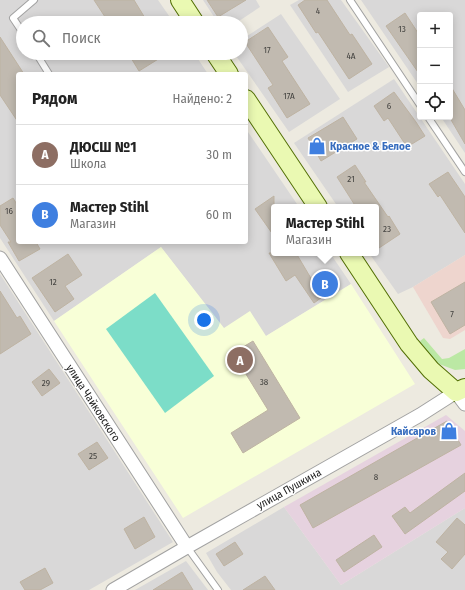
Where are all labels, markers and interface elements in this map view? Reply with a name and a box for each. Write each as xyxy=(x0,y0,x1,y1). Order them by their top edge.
house number: 4 xyxy=(316,6,321,16)
map controls xyxy=(417,12,453,120)
button: + xyxy=(417,12,453,48)
search box xyxy=(16,16,248,60)
house number: 13 xyxy=(398,24,406,34)
icon: search xyxy=(30,27,52,49)
text: Поиск xyxy=(62,29,100,47)
house number: 17 xyxy=(263,45,271,55)
button: − xyxy=(417,48,453,84)
house number: 4А xyxy=(346,51,356,61)
button: locate xyxy=(417,84,453,120)
text: Рядом xyxy=(32,88,77,109)
text: Найдено: 2 xyxy=(173,91,232,106)
house number: 17А xyxy=(283,91,295,101)
house number: 6 xyxy=(387,101,392,111)
shop icon: Красное & Белое xyxy=(307,136,327,156)
text: ДЮСШ №1 xyxy=(70,138,137,156)
place label: Красное & Белое xyxy=(330,140,411,153)
text: A xyxy=(41,147,49,162)
text: 30 m xyxy=(206,147,232,162)
text: Школа xyxy=(70,156,106,171)
house number: 21 xyxy=(347,174,355,184)
text: Мастер Stihl xyxy=(70,198,149,216)
popup xyxy=(271,204,379,256)
house number: 16 xyxy=(5,206,14,216)
text: B xyxy=(41,207,49,222)
text: 60 m xyxy=(206,207,232,222)
text: Мастер Stihl xyxy=(286,214,364,232)
text: Магазин xyxy=(70,216,116,231)
house number: 23 xyxy=(383,224,391,234)
text: Магазин xyxy=(286,232,332,247)
pin: B xyxy=(312,269,338,299)
house number: 12 xyxy=(49,277,57,287)
house number: 7 xyxy=(450,309,454,319)
your location xyxy=(194,310,214,330)
pin: A xyxy=(227,345,253,375)
street label: улица Чайковского xyxy=(63,362,123,444)
house number: 38 xyxy=(260,377,269,387)
house number: 29 xyxy=(42,378,50,388)
shop icon: Кайсаров xyxy=(439,421,459,441)
place label: Кайсаров xyxy=(391,425,436,438)
house number: 25 xyxy=(89,451,97,461)
street label: улица Пушкина xyxy=(254,466,324,512)
house number: 8 xyxy=(374,472,379,482)

